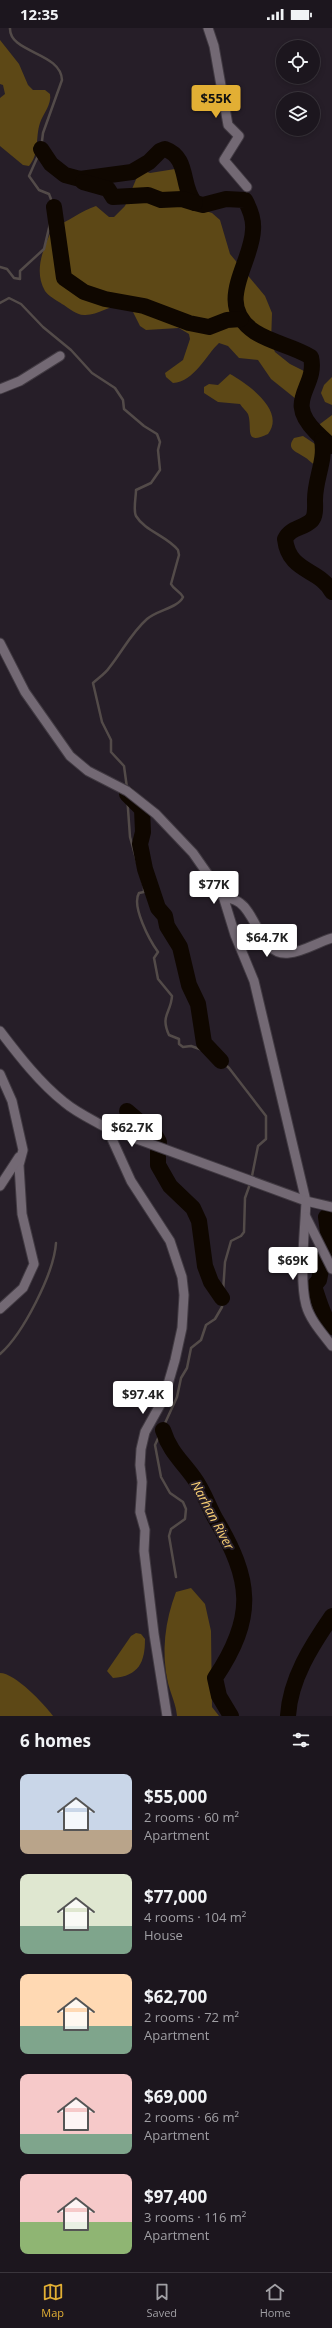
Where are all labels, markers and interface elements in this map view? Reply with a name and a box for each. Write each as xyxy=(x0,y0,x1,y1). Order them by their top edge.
text: 12:35 xyxy=(20,4,59,24)
map controls xyxy=(276,40,320,136)
button: locate xyxy=(276,40,320,84)
pin: $55K xyxy=(192,85,240,119)
text: $55K xyxy=(201,89,231,107)
button: layers xyxy=(276,92,320,136)
pin: $77K xyxy=(190,871,238,905)
text: $77K xyxy=(199,875,229,893)
pin: $64.7K xyxy=(234,924,300,958)
text: $64.7K xyxy=(246,928,288,946)
pin: $62.7K xyxy=(99,1114,165,1148)
text: $62.7K xyxy=(111,1118,153,1136)
pin: $69K xyxy=(269,1247,317,1281)
text: $69K xyxy=(278,1251,308,1269)
pin: $97.4K xyxy=(110,1381,176,1415)
text: $97.4K xyxy=(122,1385,164,1403)
water label: Narhan River xyxy=(187,1477,239,1553)
text: 6 homes xyxy=(20,1729,91,1752)
icon: filters xyxy=(290,1729,312,1751)
text: $55,000 xyxy=(144,1785,207,1808)
icon: home xyxy=(52,1790,100,1838)
text: 2 rooms · 60 m² xyxy=(144,1808,239,1826)
text: Apartment xyxy=(144,1826,209,1844)
text: $77,000 xyxy=(144,1885,207,1908)
icon: home xyxy=(52,1890,100,1938)
text: 4 rooms · 104 m² xyxy=(144,1908,246,1926)
text: House xyxy=(144,1926,183,1944)
text: $62,700 xyxy=(144,1985,207,2008)
icon: home xyxy=(52,1990,100,2038)
text: 2 rooms · 72 m² xyxy=(144,2008,239,2026)
text: Apartment xyxy=(144,2026,209,2044)
text: $69,000 xyxy=(144,2085,207,2108)
icon: home xyxy=(52,2090,100,2138)
text: 2 rooms · 66 m² xyxy=(144,2108,239,2126)
text: Apartment xyxy=(144,2126,209,2144)
text: $97,400 xyxy=(144,2185,207,2208)
icon: home xyxy=(52,2190,100,2238)
text: 3 rooms · 116 m² xyxy=(144,2208,246,2226)
text: Apartment xyxy=(144,2226,209,2244)
tab: Map xyxy=(41,2281,64,2320)
tab: Saved xyxy=(147,2281,177,2320)
tab: Home xyxy=(260,2281,291,2320)

